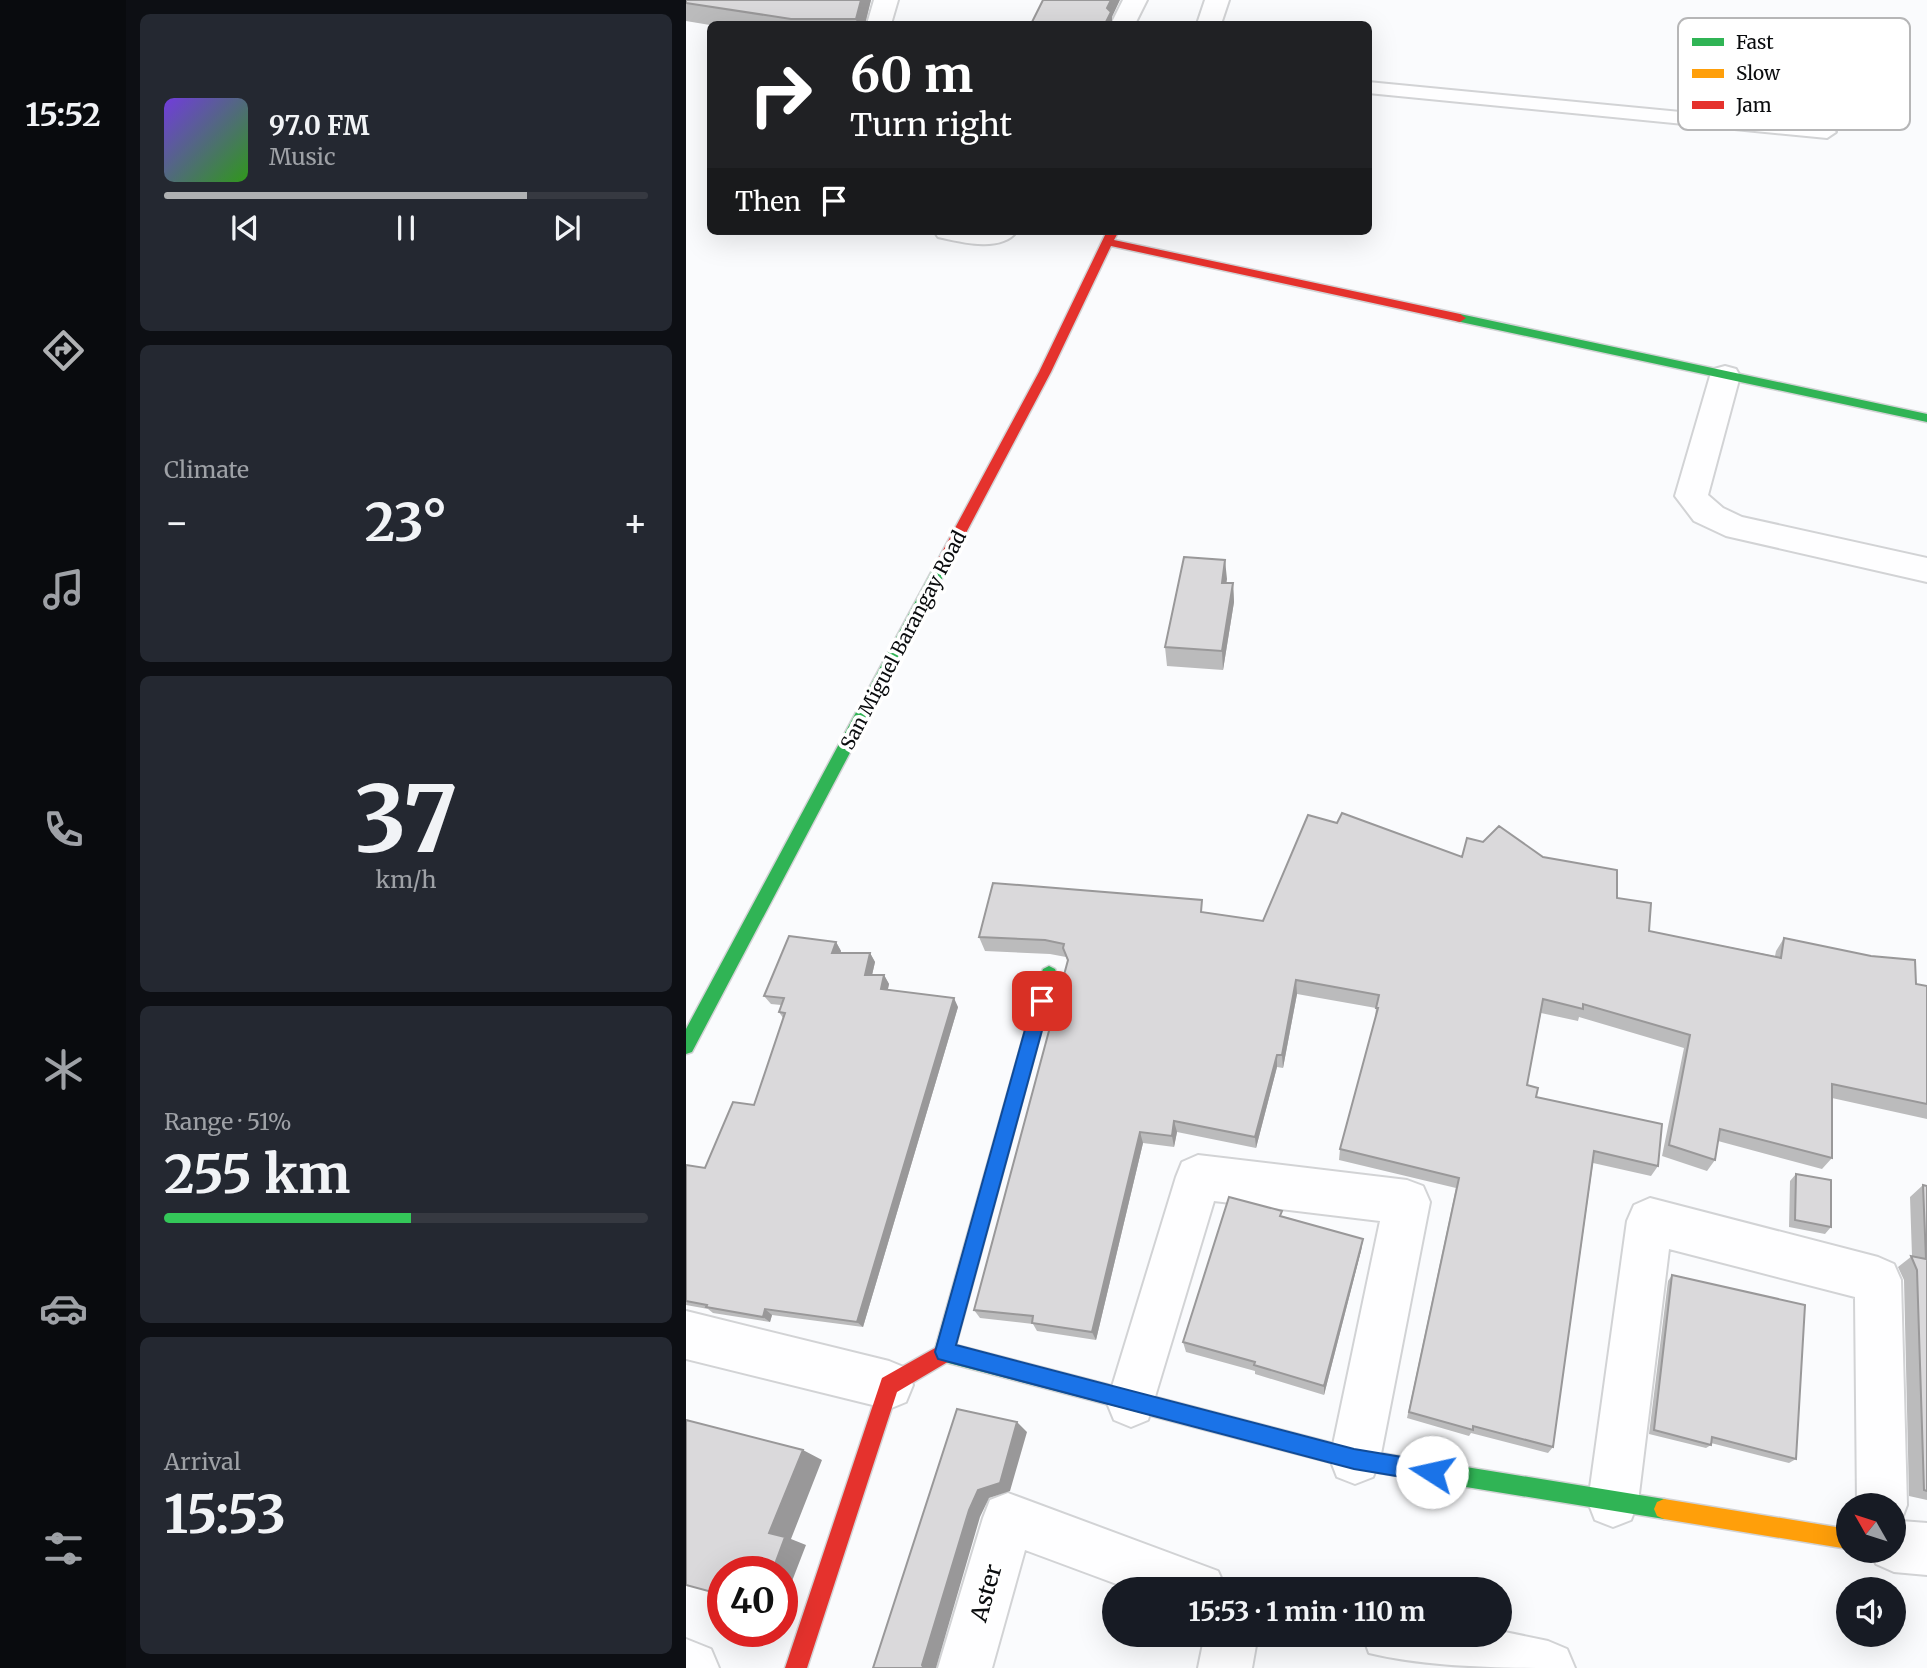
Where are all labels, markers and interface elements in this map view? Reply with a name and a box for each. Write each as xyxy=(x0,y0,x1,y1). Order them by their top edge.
legend xyxy=(1678,18,1910,130)
text: Fast xyxy=(1736,30,1774,54)
text: 60 m xyxy=(850,44,973,105)
icon: right xyxy=(735,49,826,140)
text: Slow xyxy=(1736,61,1781,85)
text: Jam xyxy=(1735,93,1772,117)
text: 15:52 xyxy=(25,95,101,135)
text: Turn right xyxy=(850,105,1012,145)
text: 97.0 FM xyxy=(269,109,369,142)
text: Music xyxy=(269,142,336,171)
icon: arrive xyxy=(815,182,853,220)
text: Then xyxy=(735,185,801,218)
icon: previous xyxy=(226,209,264,247)
icon: pause xyxy=(387,209,425,247)
icon: next xyxy=(548,209,586,247)
icon: directions xyxy=(39,326,88,375)
text: Climate xyxy=(164,455,249,484)
text: 23° xyxy=(365,490,447,555)
text: − xyxy=(164,499,189,546)
text: + xyxy=(623,499,648,546)
street label: San Miguel Barangay Road xyxy=(835,526,971,754)
icon: music xyxy=(39,565,88,614)
text: 37 xyxy=(354,762,458,877)
icon: phone xyxy=(39,805,88,854)
text: km/h xyxy=(376,865,436,894)
pin xyxy=(1012,971,1072,1031)
icon: arrive xyxy=(1023,982,1061,1020)
icon: climate xyxy=(39,1045,88,1094)
text: Range · 51% xyxy=(164,1107,292,1136)
text: 255 km xyxy=(164,1142,350,1207)
icon: car xyxy=(39,1284,88,1333)
position arrow xyxy=(1395,1435,1469,1509)
text: Arrival xyxy=(164,1447,241,1476)
text: 15:53 xyxy=(164,1482,286,1547)
north arrow xyxy=(1836,1493,1906,1563)
map controls xyxy=(1836,1493,1906,1647)
icon: filters xyxy=(39,1524,88,1573)
speed limit sign: 40 xyxy=(707,1556,798,1647)
street label: Aster xyxy=(963,1561,1008,1626)
button: sound xyxy=(1836,1577,1906,1647)
text: 15:53 · 1 min · 110 m xyxy=(1189,1595,1425,1628)

